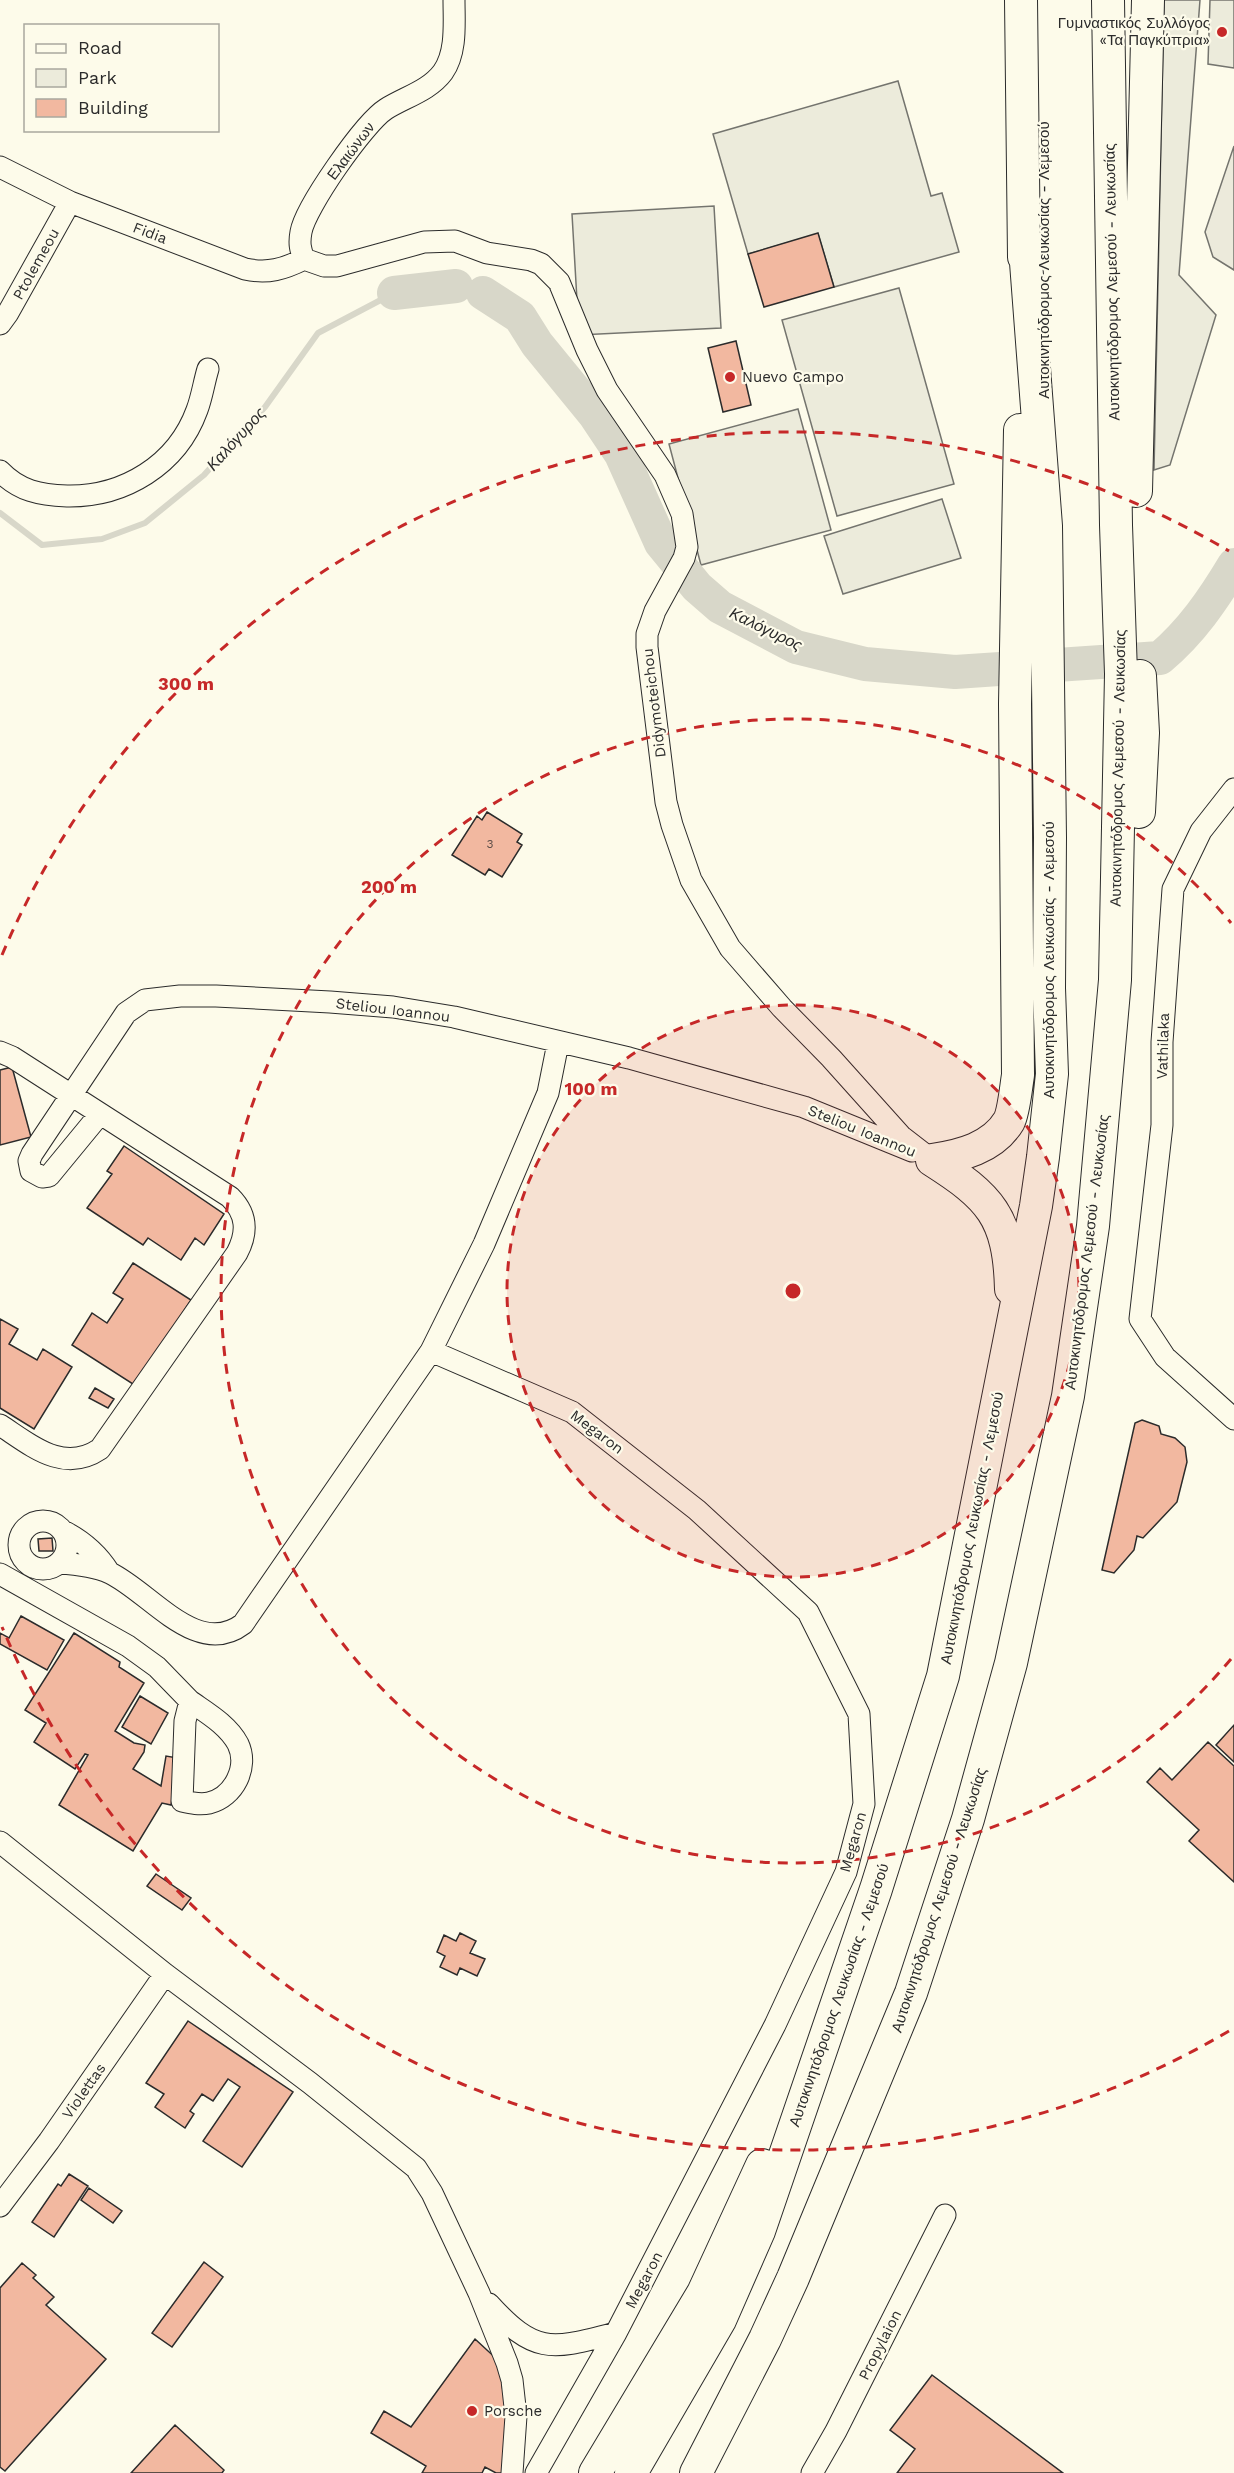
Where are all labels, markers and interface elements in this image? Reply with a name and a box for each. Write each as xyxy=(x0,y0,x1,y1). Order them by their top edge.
place label: Γυμναστικός Συλλόγος «Τα Παγκύπρια» xyxy=(1058,14,1210,49)
legend xyxy=(24,24,219,132)
marker: Γυμναστικός Συλλόγος «Τα Παγκύπρια» xyxy=(1215,25,1229,39)
text: Road xyxy=(78,37,122,58)
text: Park xyxy=(78,67,117,88)
text: Building xyxy=(78,97,148,118)
street label: Ελαιώνων xyxy=(323,119,379,183)
street label: Αυτοκινητόδρομος Λευκωσίας - Λεμεσού xyxy=(1035,121,1053,399)
street label: Αυτοκινητόδρομος Λεμεσού - Λευκωσίας xyxy=(1101,143,1123,421)
street label: Fidia xyxy=(130,218,170,248)
street label: Ptolemeou xyxy=(9,225,63,303)
place label: Nuevo Campo xyxy=(742,368,844,386)
marker: Nuevo Campo xyxy=(723,370,737,384)
water label: Καλόγυρος xyxy=(203,403,269,475)
water label: Καλόγυρος xyxy=(727,603,806,655)
street label: Αυτοκινητόδρομος Λεμεσού - Λευκωσίας xyxy=(1107,629,1129,907)
street label: Didymoteichou xyxy=(638,647,670,759)
text: 300 m xyxy=(158,673,214,694)
street label: Αυτοκινητόδρομος Λευκωσίας - Λεμεσού xyxy=(1040,821,1058,1099)
house number: 3 xyxy=(487,837,494,851)
text: 200 m xyxy=(361,876,417,897)
street label: Steliou Ioannou xyxy=(335,994,451,1026)
street label: Vathilaka xyxy=(1153,1012,1173,1080)
text: 100 m xyxy=(564,1078,618,1099)
street label: Steliou Ioannou xyxy=(805,1101,919,1161)
street label: Αυτοκινητόδρομος Λεμεσού - Λευκωσίας xyxy=(1061,1113,1113,1391)
centre of rings xyxy=(783,1281,803,1301)
street label: Αυτοκινητόδρομος Λευκωσίας - Λεμεσού xyxy=(937,1390,1007,1666)
street label: Megaron xyxy=(567,1406,627,1458)
street label: Αυτοκινητόδρομος Λεμεσού - Λευκωσίας xyxy=(888,1765,990,2035)
street label: Megaron xyxy=(836,1810,870,1874)
street label: Αυτοκινητόδρομος Λευκωσίας - Λεμεσού xyxy=(785,1861,893,2129)
street label: Violettas xyxy=(58,2060,110,2122)
street label: Megaron xyxy=(622,2248,666,2312)
street label: Propylaion xyxy=(855,2307,905,2383)
place label: Porsche xyxy=(484,2402,542,2420)
marker: Porsche xyxy=(465,2404,479,2418)

